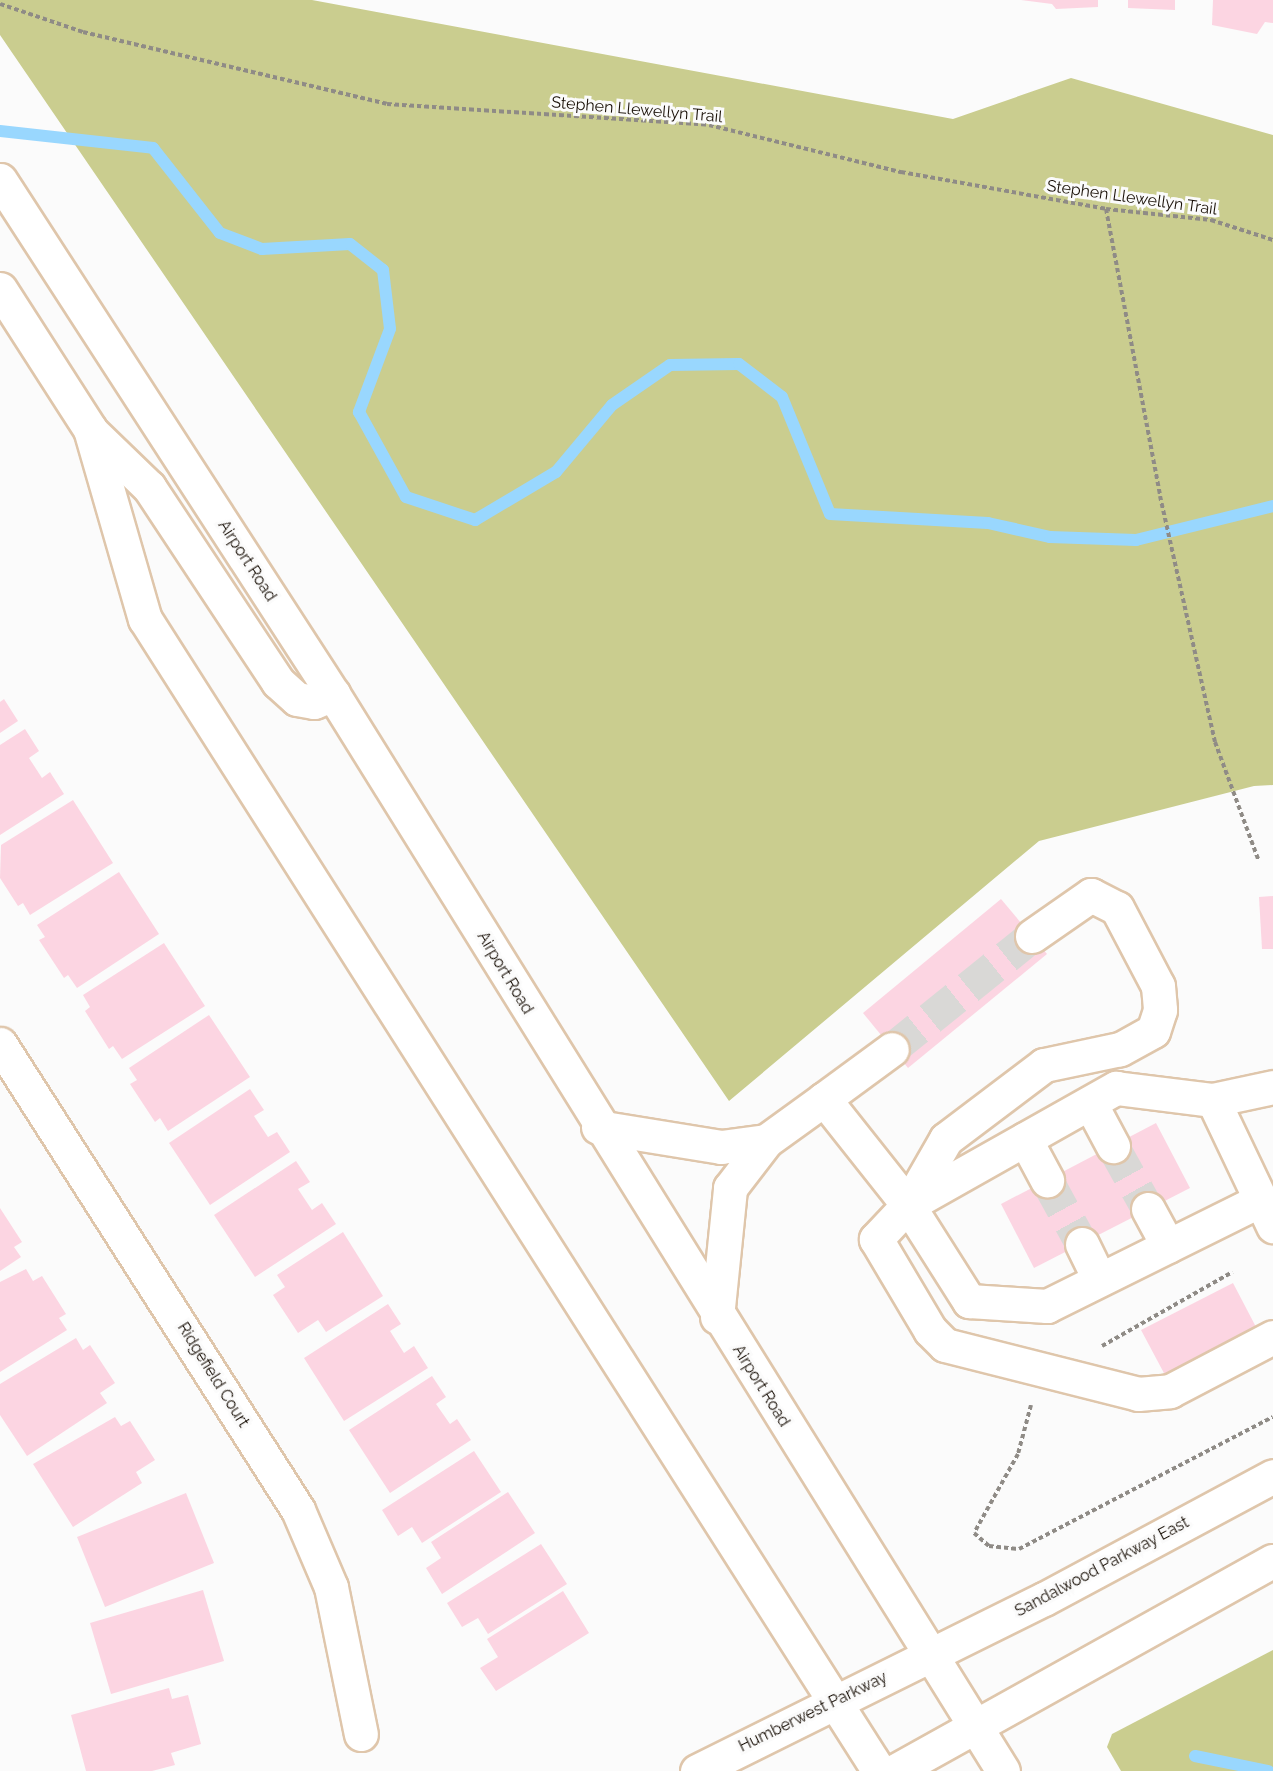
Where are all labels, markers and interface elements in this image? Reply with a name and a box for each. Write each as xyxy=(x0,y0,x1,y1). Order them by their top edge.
street label: Stephen Llewellyn Trail xyxy=(550,93,724,127)
street label: Stephen Llewellyn Trail xyxy=(1045,177,1219,219)
street label: Airport Road xyxy=(214,517,280,605)
street label: Airport Road xyxy=(473,928,537,1018)
street label: Ridgefield Court xyxy=(173,1319,253,1431)
street label: Airport Road xyxy=(728,1342,794,1430)
street label: Sandalwood Parkway East xyxy=(1012,1513,1192,1621)
street label: Humberwest Parkway xyxy=(736,1668,890,1756)

